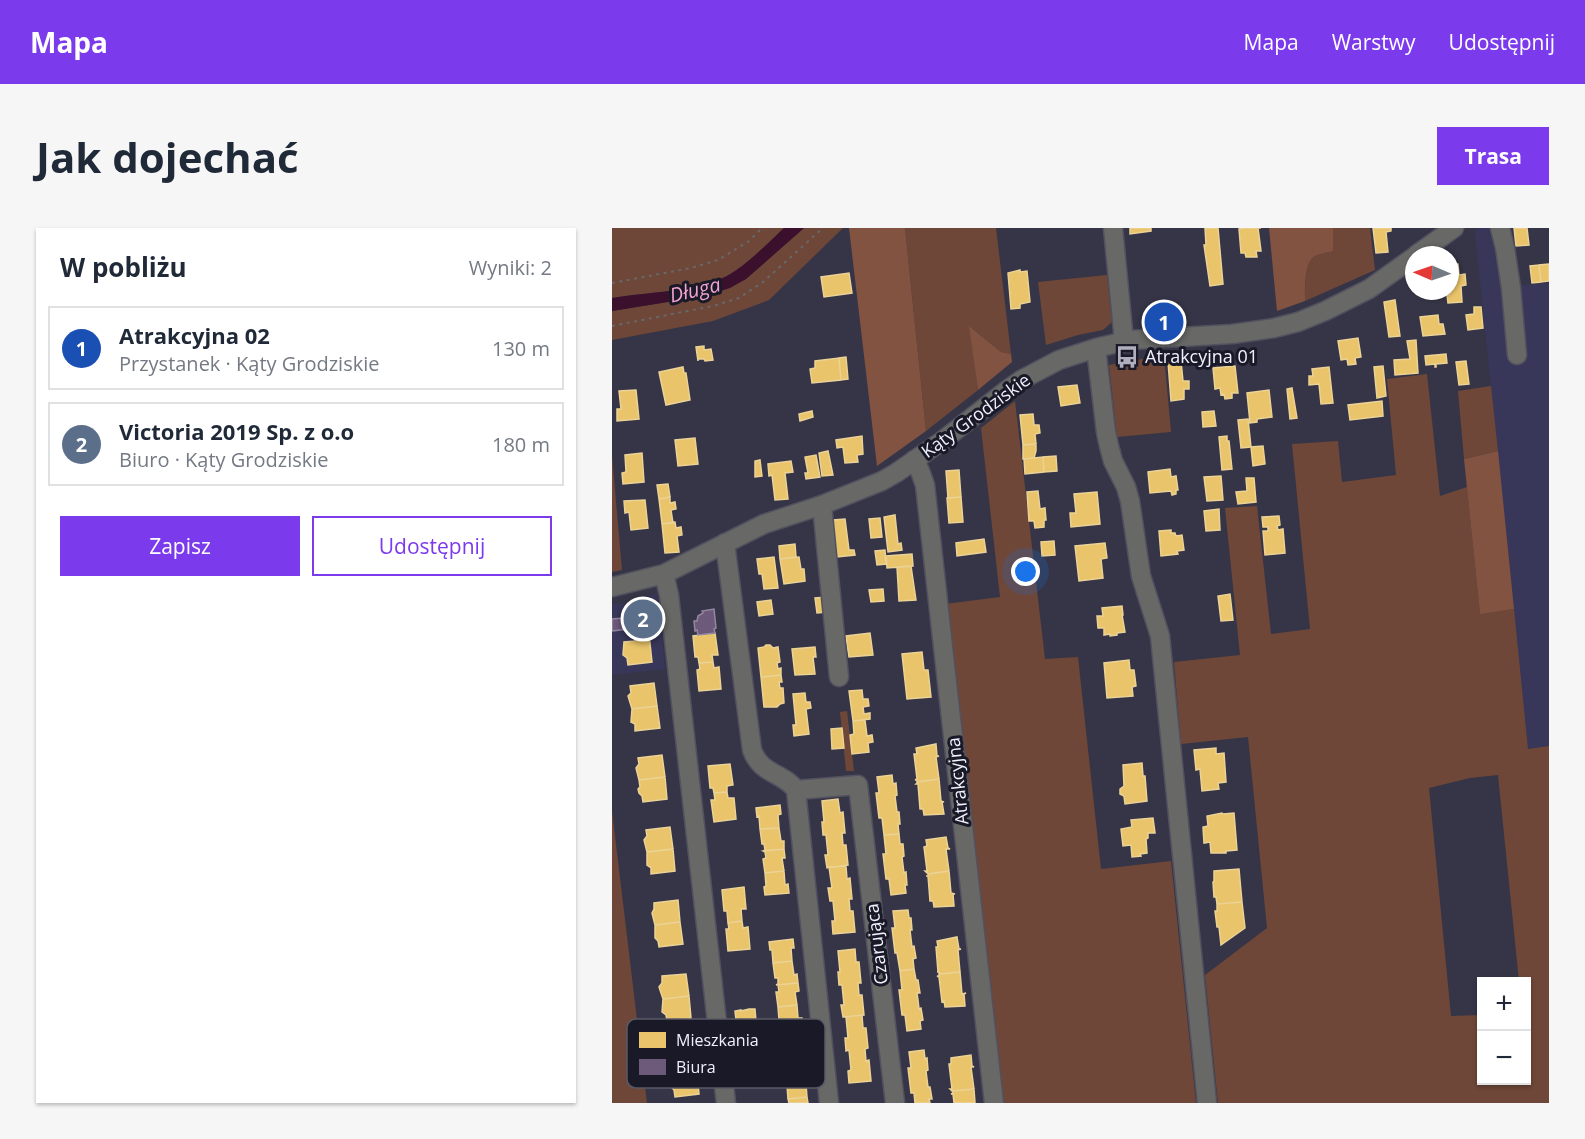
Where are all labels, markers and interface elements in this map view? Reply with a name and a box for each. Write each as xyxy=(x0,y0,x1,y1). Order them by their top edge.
text: Mapa xyxy=(30,23,108,61)
text: Mapa xyxy=(1244,28,1299,56)
text: Warstwy xyxy=(1332,28,1416,56)
text: Udostępnij xyxy=(1449,28,1555,56)
button: Trasa xyxy=(1437,127,1549,185)
text: Jak dojechać xyxy=(36,128,299,185)
north arrow xyxy=(1405,246,1459,300)
text: W pobliżu xyxy=(60,249,187,285)
text: Wyniki: 2 xyxy=(469,254,552,281)
water label: Długa xyxy=(667,271,723,308)
pin: 1 xyxy=(1144,300,1184,344)
text: Atrakcyjna 02 xyxy=(119,320,270,350)
text: 1 xyxy=(76,335,87,362)
text: 130 m xyxy=(492,335,550,362)
bus stop icon: Atrakcyjna 01 xyxy=(1114,344,1140,370)
place label: Atrakcyjna 01 xyxy=(1145,344,1258,368)
text: Przystanek · Kąty Grodziskie xyxy=(119,350,379,377)
street label: Kąty Grodziskie xyxy=(916,368,1035,463)
text: Victoria 2019 Sp. z o.o xyxy=(119,416,354,446)
text: 2 xyxy=(76,431,87,458)
text: 180 m xyxy=(492,431,550,458)
text: Biuro · Kąty Grodziskie xyxy=(119,446,329,473)
button: Zapisz xyxy=(60,516,300,576)
button: Udostępnij xyxy=(312,516,552,576)
your location xyxy=(1011,557,1040,586)
pin: 2 xyxy=(624,596,663,642)
street label: Atrakcyjna xyxy=(940,736,974,826)
street label: Czarująca xyxy=(859,902,893,986)
map controls xyxy=(1477,977,1531,1085)
button: + xyxy=(1477,977,1531,1031)
legend xyxy=(627,1019,825,1088)
text: Mieszkania xyxy=(676,1029,759,1051)
button: − xyxy=(1477,1031,1531,1085)
text: Biura xyxy=(676,1056,716,1078)

